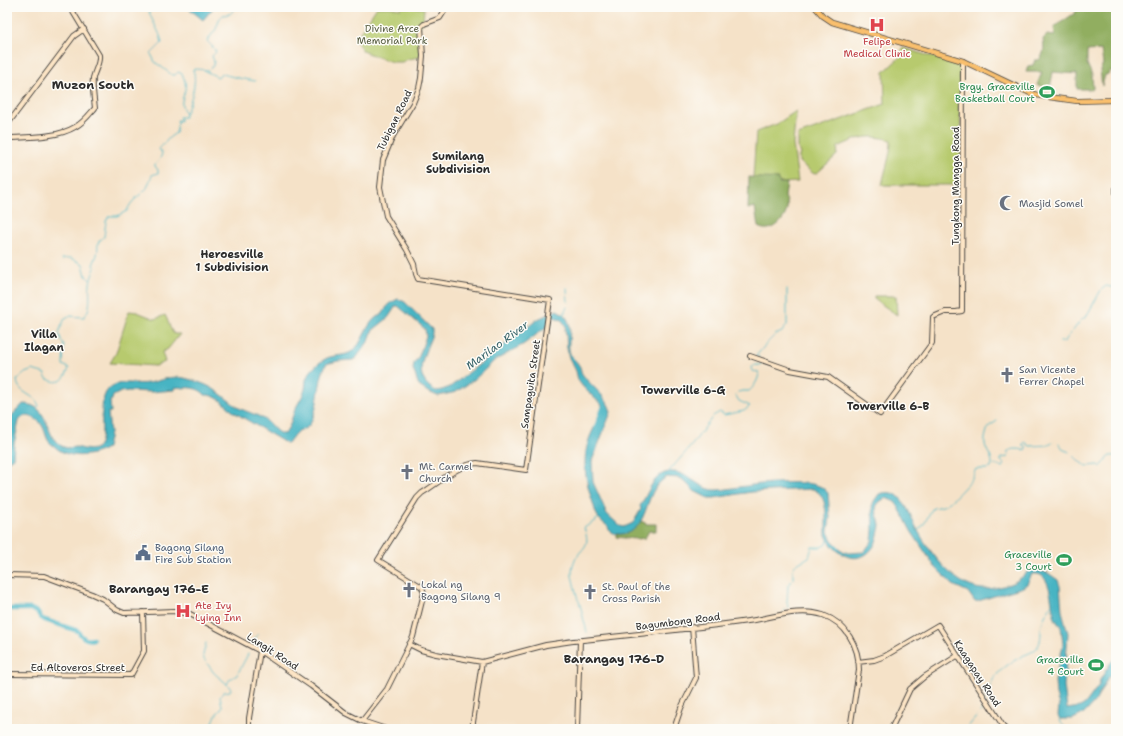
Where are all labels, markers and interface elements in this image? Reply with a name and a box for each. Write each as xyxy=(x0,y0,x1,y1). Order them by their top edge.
hospital icon: Felipe Medical Clinic xyxy=(868,16,886,34)
park label: Divine Arce Memorial Park xyxy=(357,22,428,47)
place label: Felipe Medical Clinic xyxy=(844,35,911,60)
district label: Muzon South xyxy=(52,77,134,93)
place label: Brgy. Graceville Basketball Court xyxy=(955,80,1035,105)
sports icon: Brgy. Graceville Basketball Court xyxy=(1038,83,1056,101)
street label: Tubigan Road xyxy=(374,87,415,153)
street label: Tungkong Mangga Road xyxy=(949,126,962,245)
district label: Sumilang Subdivision xyxy=(426,149,491,177)
mosque icon: Masjid Somel xyxy=(998,194,1016,212)
place label: Masjid Somel xyxy=(1019,197,1083,210)
district label: Heroesville 1 Subdivision xyxy=(195,247,269,275)
water label: Marilao River xyxy=(463,317,532,373)
district label: Villa Ilagan xyxy=(24,327,64,355)
street label: Sampaguita Street xyxy=(518,339,543,429)
place label: San Vicente Ferrer Chapel xyxy=(1019,363,1084,388)
church icon: San Vicente Ferrer Chapel xyxy=(998,366,1016,384)
district label: Towerville 6-G xyxy=(641,383,725,398)
district label: Towerville 6-B xyxy=(847,399,929,414)
place label: Mt. Carmel Church xyxy=(419,460,472,485)
church icon: Mt. Carmel Church xyxy=(398,463,416,481)
place label: Bagong Silang Fire Sub Station xyxy=(155,541,231,566)
public building icon: Bagong Silang Fire Sub Station xyxy=(134,544,152,562)
place label: Graceville 3 Court xyxy=(1004,548,1052,573)
sports icon: Graceville 3 Court xyxy=(1055,551,1073,569)
place label: Lokal ng Bagong Silang 9 xyxy=(421,578,501,603)
place label: St. Paul of the Cross Parish xyxy=(602,580,671,605)
district label: Barangay 176-E xyxy=(109,581,209,597)
church icon: Lokal ng Bagong Silang 9 xyxy=(400,581,418,599)
church icon: St. Paul of the Cross Parish xyxy=(581,583,599,601)
place label: Ate Ivy Lying Inn xyxy=(195,599,241,624)
hospital icon: Ate Ivy Lying Inn xyxy=(174,602,192,620)
street label: Bagumbong Road xyxy=(635,610,722,633)
street label: Langit Road xyxy=(244,630,302,673)
street label: Kaagapay Road xyxy=(951,638,1004,710)
district label: Barangay 176-D xyxy=(564,651,664,667)
place label: Graceville 4 Court xyxy=(1036,653,1084,678)
sports icon: Graceville 4 Court xyxy=(1087,656,1105,674)
street label: Ed Altoveros Street xyxy=(31,661,125,674)

